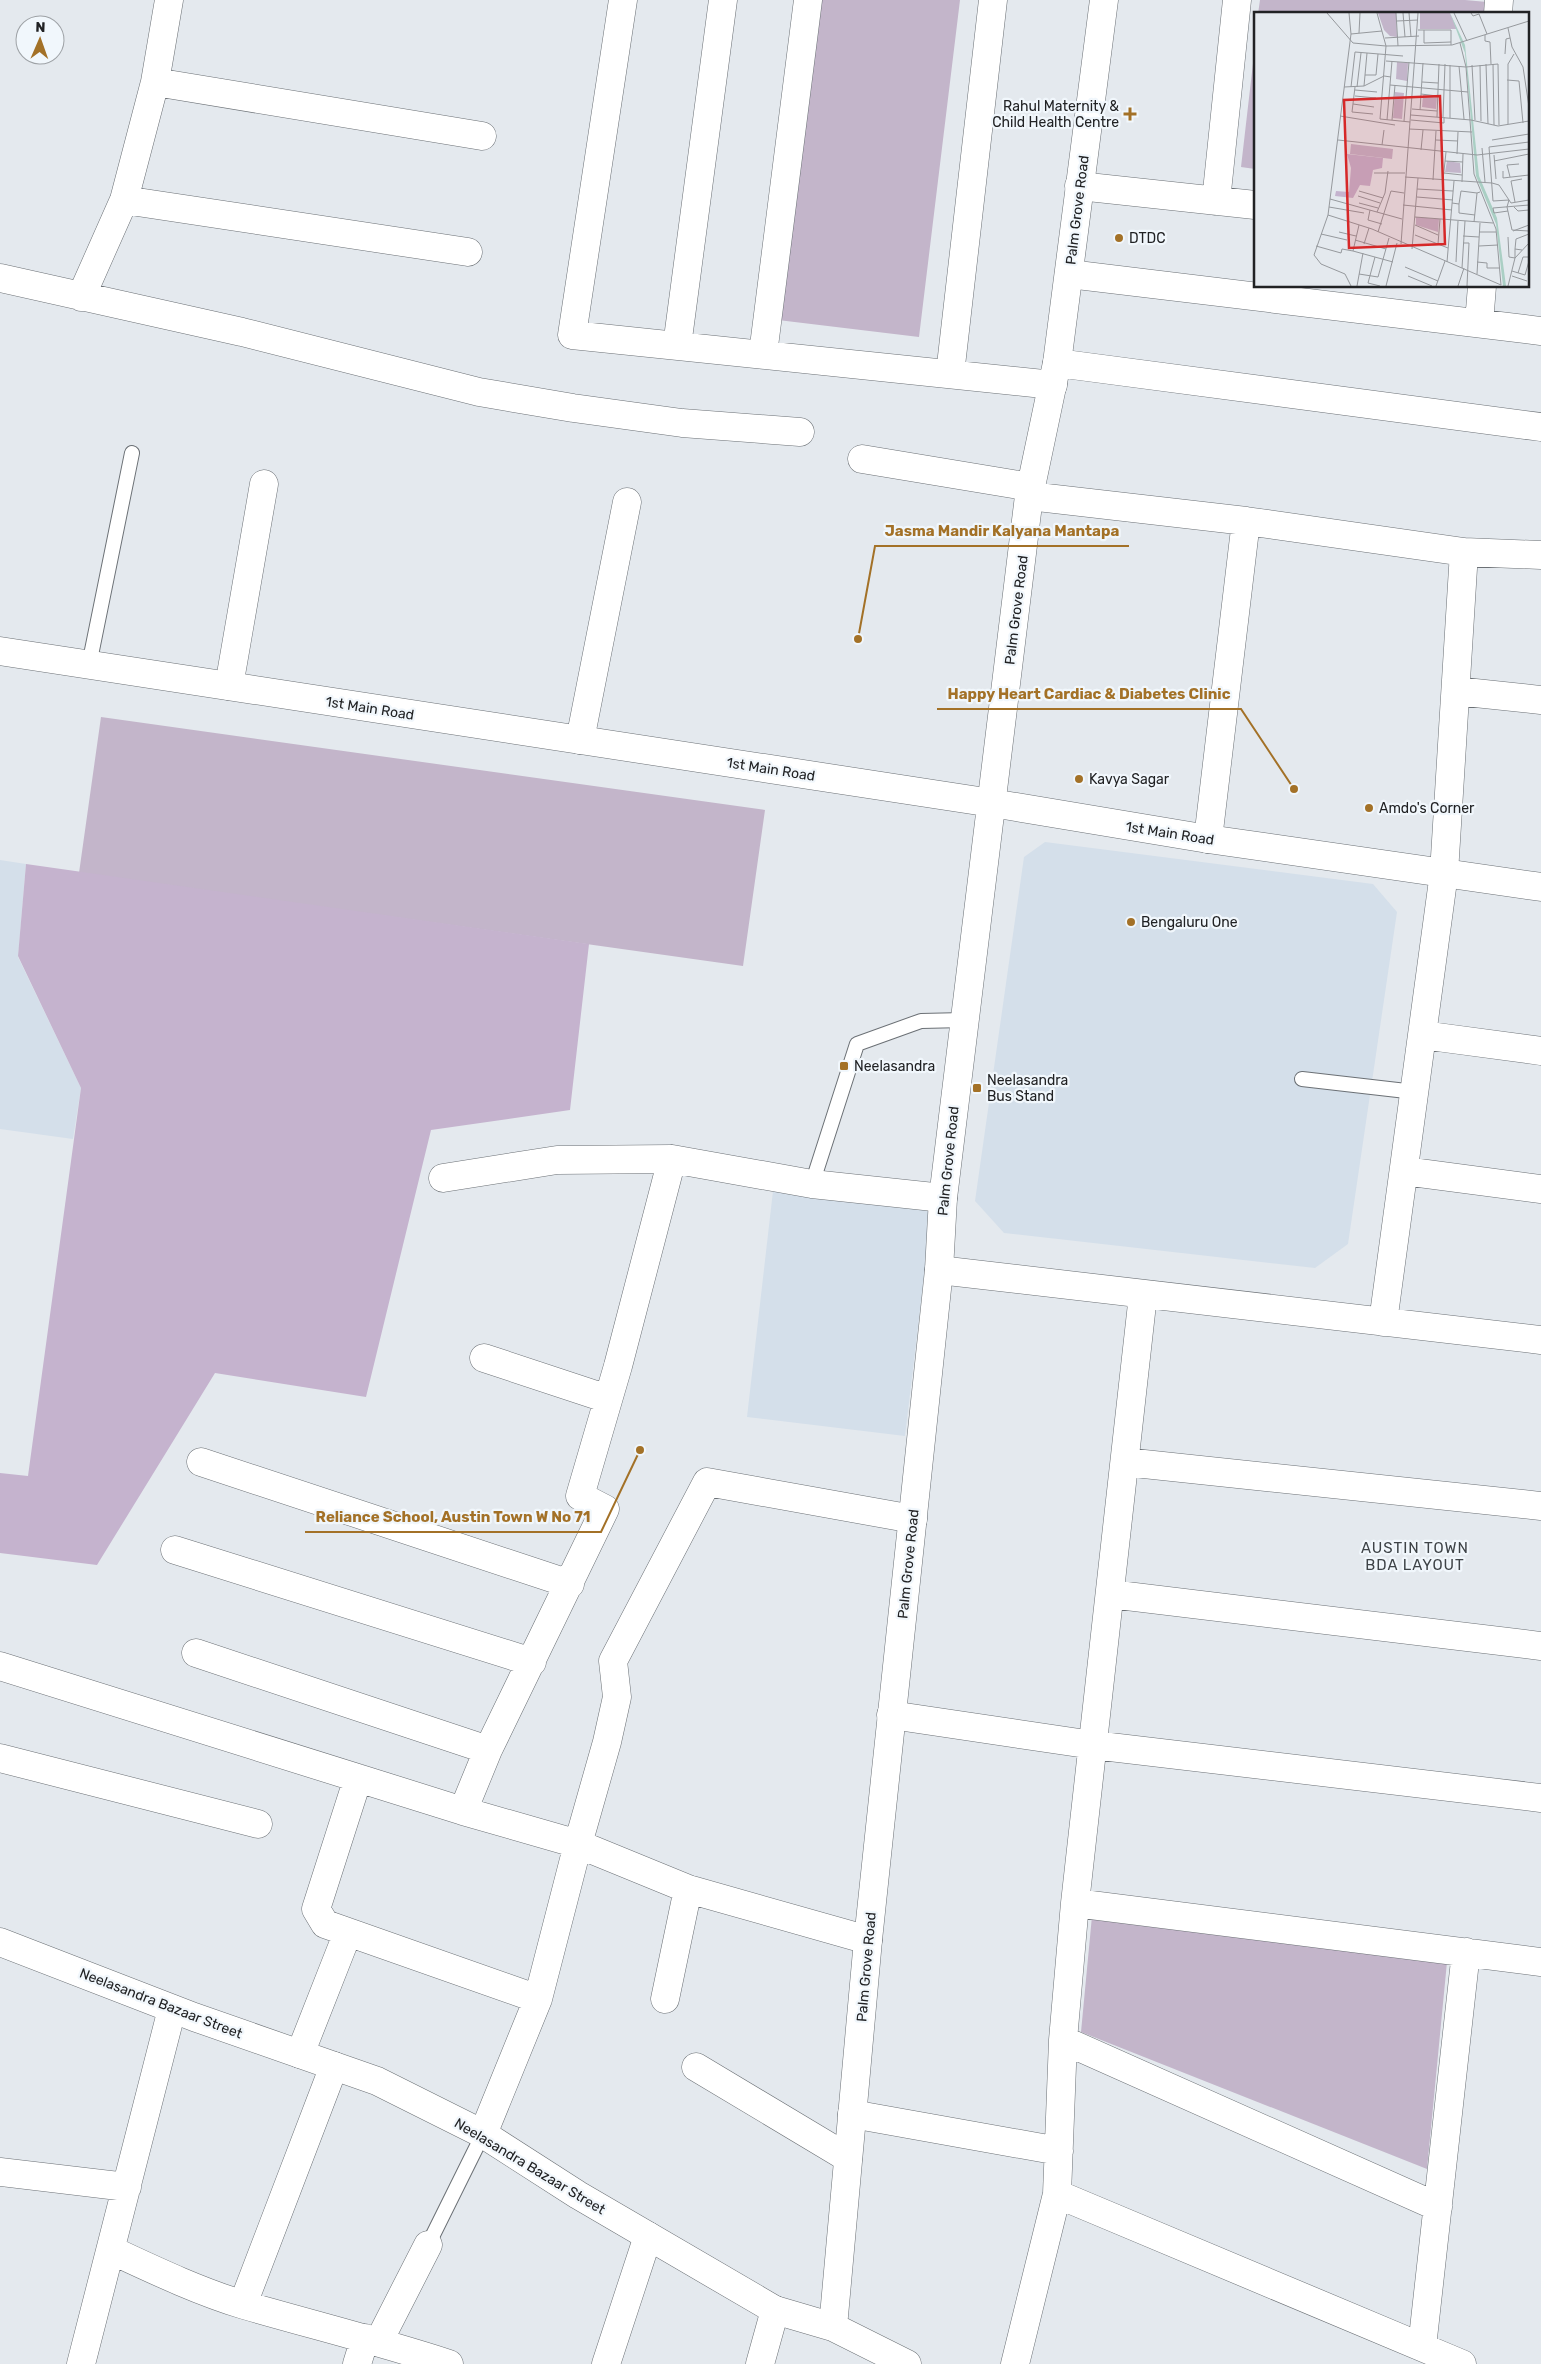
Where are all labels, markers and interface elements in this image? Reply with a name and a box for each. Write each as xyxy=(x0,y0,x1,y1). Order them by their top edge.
inset map xyxy=(1254,12,1528,288)
north arrow xyxy=(15,15,65,65)
text: N xyxy=(35,19,46,36)
place label: Rahul Maternity & Child Health Centre xyxy=(992,98,1119,131)
marker: Rahul Maternity & Child Health Centre xyxy=(1123,107,1137,121)
street label: Palm Grove Road xyxy=(1062,154,1093,266)
place label: DTDC xyxy=(1129,230,1166,247)
marker: DTDC xyxy=(1113,232,1125,244)
callout: Jasma Mandir Kalyana Mantapa xyxy=(875,516,1129,546)
text: Jasma Mandir Kalyana Mantapa xyxy=(885,522,1119,540)
street label: Palm Grove Road xyxy=(1001,554,1032,666)
callout: Happy Heart Cardiac & Diabetes Clinic xyxy=(937,679,1241,709)
text: Happy Heart Cardiac & Diabetes Clinic xyxy=(948,685,1231,703)
street label: 1st Main Road xyxy=(324,693,415,724)
street label: 1st Main Road xyxy=(725,754,816,785)
place label: Kavya Sagar xyxy=(1089,771,1170,788)
marker: Kavya Sagar xyxy=(1073,773,1085,785)
place label: Amdo's Corner xyxy=(1379,800,1475,817)
marker: Amdo's Corner xyxy=(1363,802,1375,814)
street label: 1st Main Road xyxy=(1124,818,1215,849)
place label: Bengaluru One xyxy=(1141,914,1238,931)
marker: Bengaluru One xyxy=(1125,916,1137,928)
place label: Neelasandra xyxy=(854,1058,935,1075)
marker: Neelasandra xyxy=(838,1060,850,1072)
place label: Neelasandra Bus Stand xyxy=(987,1072,1068,1105)
marker: Neelasandra Bus Stand xyxy=(971,1082,983,1094)
street label: Palm Grove Road xyxy=(934,1105,963,1217)
callout: Reliance School, Austin Town W No 71 xyxy=(305,1502,601,1532)
text: Reliance School, Austin Town W No 71 xyxy=(316,1508,590,1526)
street label: Palm Grove Road xyxy=(894,1508,923,1620)
district label: AUSTIN TOWN BDA LAYOUT xyxy=(1361,1539,1469,1574)
street label: Palm Grove Road xyxy=(853,1911,880,2023)
street label: Neelasandra Bazaar Street xyxy=(77,1965,245,2043)
street label: Neelasandra Bazaar Street xyxy=(451,2115,609,2219)

